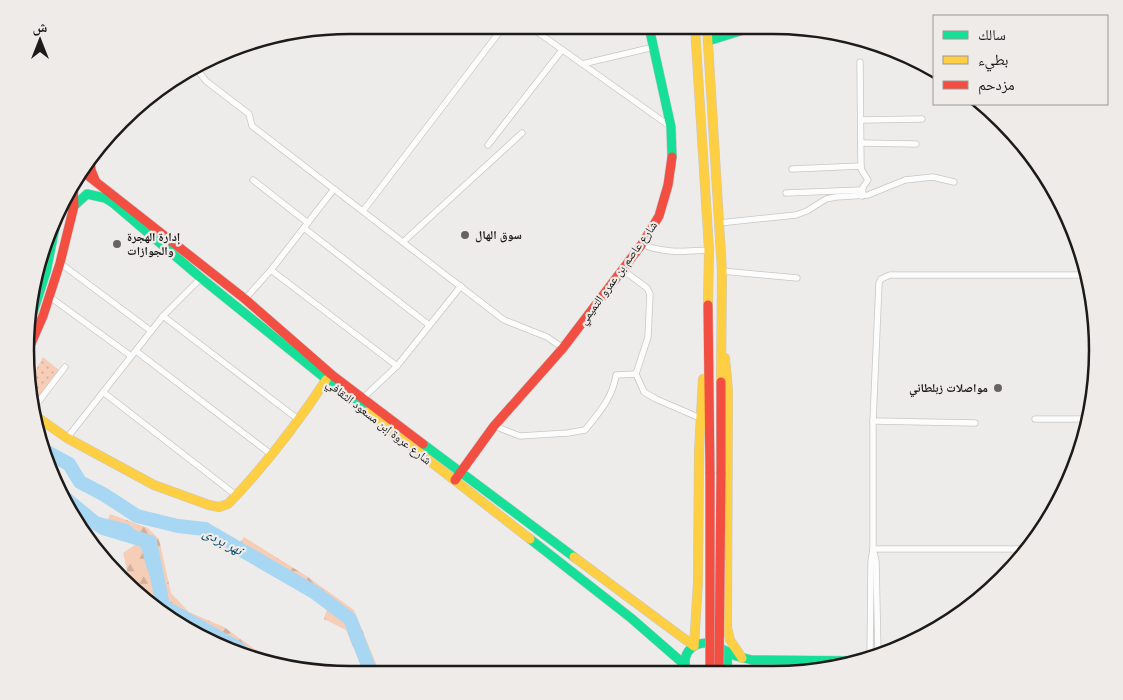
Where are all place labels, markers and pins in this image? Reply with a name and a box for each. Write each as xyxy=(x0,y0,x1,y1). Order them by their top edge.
place label: سوق الهال xyxy=(475,226,522,243)
place label: إدارة الهجرة والجوازات xyxy=(127,228,180,259)
marker: سوق الهال xyxy=(459,229,471,241)
marker: إدارة الهجرة والجوازات xyxy=(111,238,123,250)
place label: مواصلات زبلطاني xyxy=(909,379,988,398)
marker: مواصلات زبلطاني xyxy=(992,382,1004,394)

